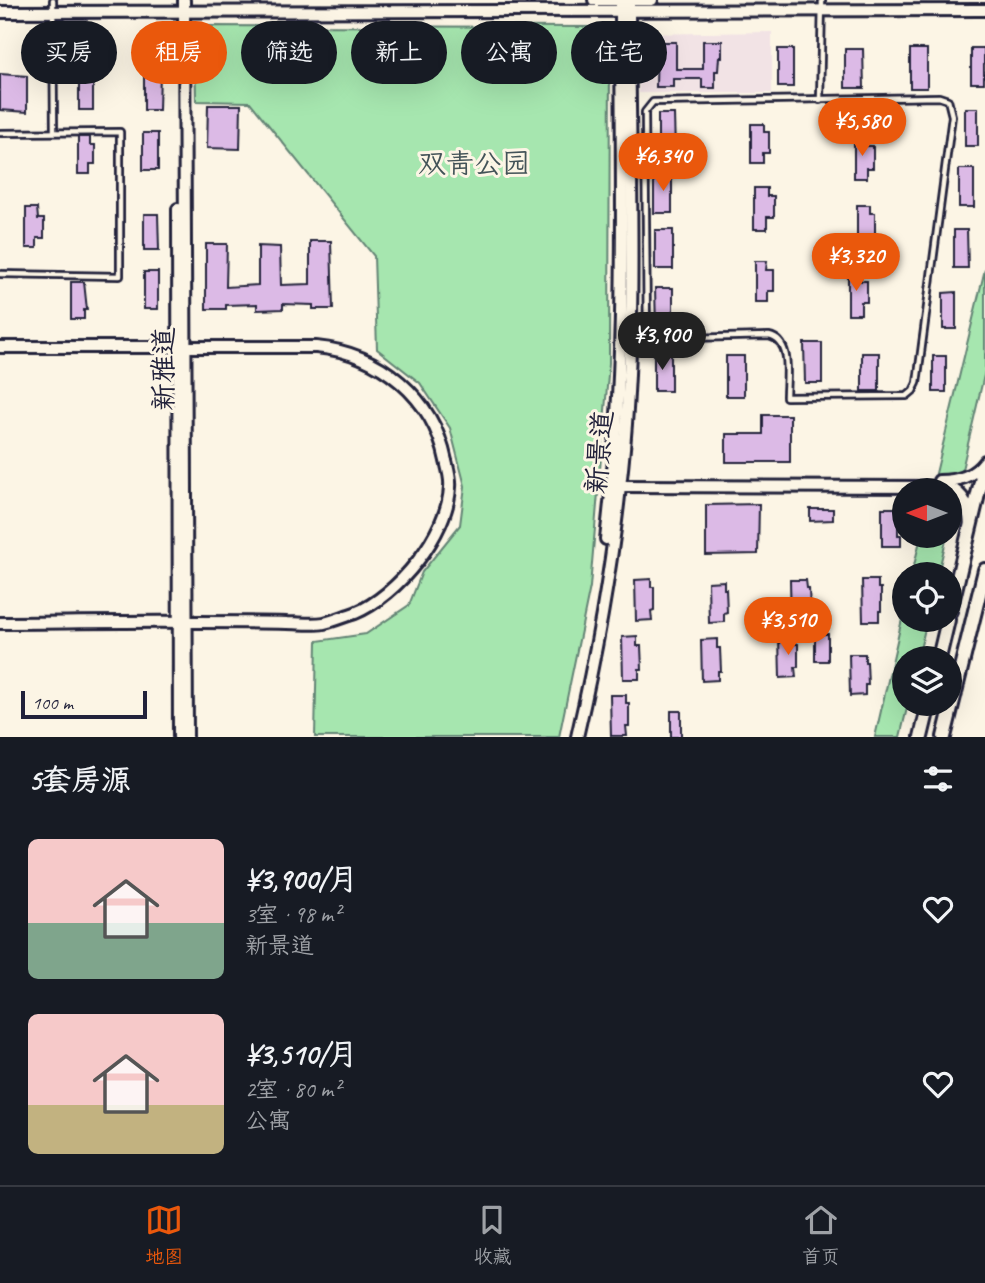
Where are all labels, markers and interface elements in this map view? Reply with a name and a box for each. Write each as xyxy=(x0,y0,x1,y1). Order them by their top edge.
chip: 买房 xyxy=(21,21,117,84)
chip: 租房 xyxy=(131,21,227,84)
chip: 筛选 xyxy=(241,21,337,84)
chip: 新上 xyxy=(351,21,447,84)
chip: 公寓 xyxy=(461,21,557,84)
chip: 住宅 xyxy=(571,21,667,84)
pin: ¥5,580 xyxy=(805,99,919,158)
text: ¥5,580 xyxy=(834,106,890,135)
pin: ¥6,340 xyxy=(606,134,720,193)
text: ¥6,340 xyxy=(635,141,691,170)
park label: 双青公园 xyxy=(418,146,530,181)
pin: ¥3,320 xyxy=(799,233,913,293)
text: ¥3,320 xyxy=(828,241,884,270)
pin: ¥3,900 xyxy=(605,312,719,372)
text: ¥3,900 xyxy=(634,320,690,349)
street label: 新雅道 xyxy=(146,327,181,411)
street label: 新景道 xyxy=(578,409,620,495)
north arrow xyxy=(892,478,962,548)
map controls xyxy=(892,478,962,716)
button: locate xyxy=(892,562,962,632)
pin: ¥3,510 xyxy=(731,598,845,657)
text: ¥3,510 xyxy=(760,605,816,634)
button: layers xyxy=(892,646,962,716)
scale bar xyxy=(21,688,147,720)
text: 100 m xyxy=(32,691,73,715)
icon: filters xyxy=(919,760,957,798)
text: 5套房源 xyxy=(28,761,131,799)
text: ¥3,900/月 xyxy=(245,860,358,898)
icon: home xyxy=(84,867,168,951)
icon: heart xyxy=(919,890,957,928)
text: 3室 · 98 m² xyxy=(245,900,340,929)
text: 新景道 xyxy=(245,931,314,960)
text: ¥3,510/月 xyxy=(245,1035,358,1073)
icon: home xyxy=(84,1042,168,1126)
icon: heart xyxy=(919,1065,957,1103)
text: 2室 · 80 m² xyxy=(245,1075,340,1104)
text: 公寓 xyxy=(245,1106,291,1135)
tab: 地图 xyxy=(145,1201,183,1269)
tab: 收藏 xyxy=(473,1201,512,1269)
tab: 首页 xyxy=(802,1201,840,1269)

